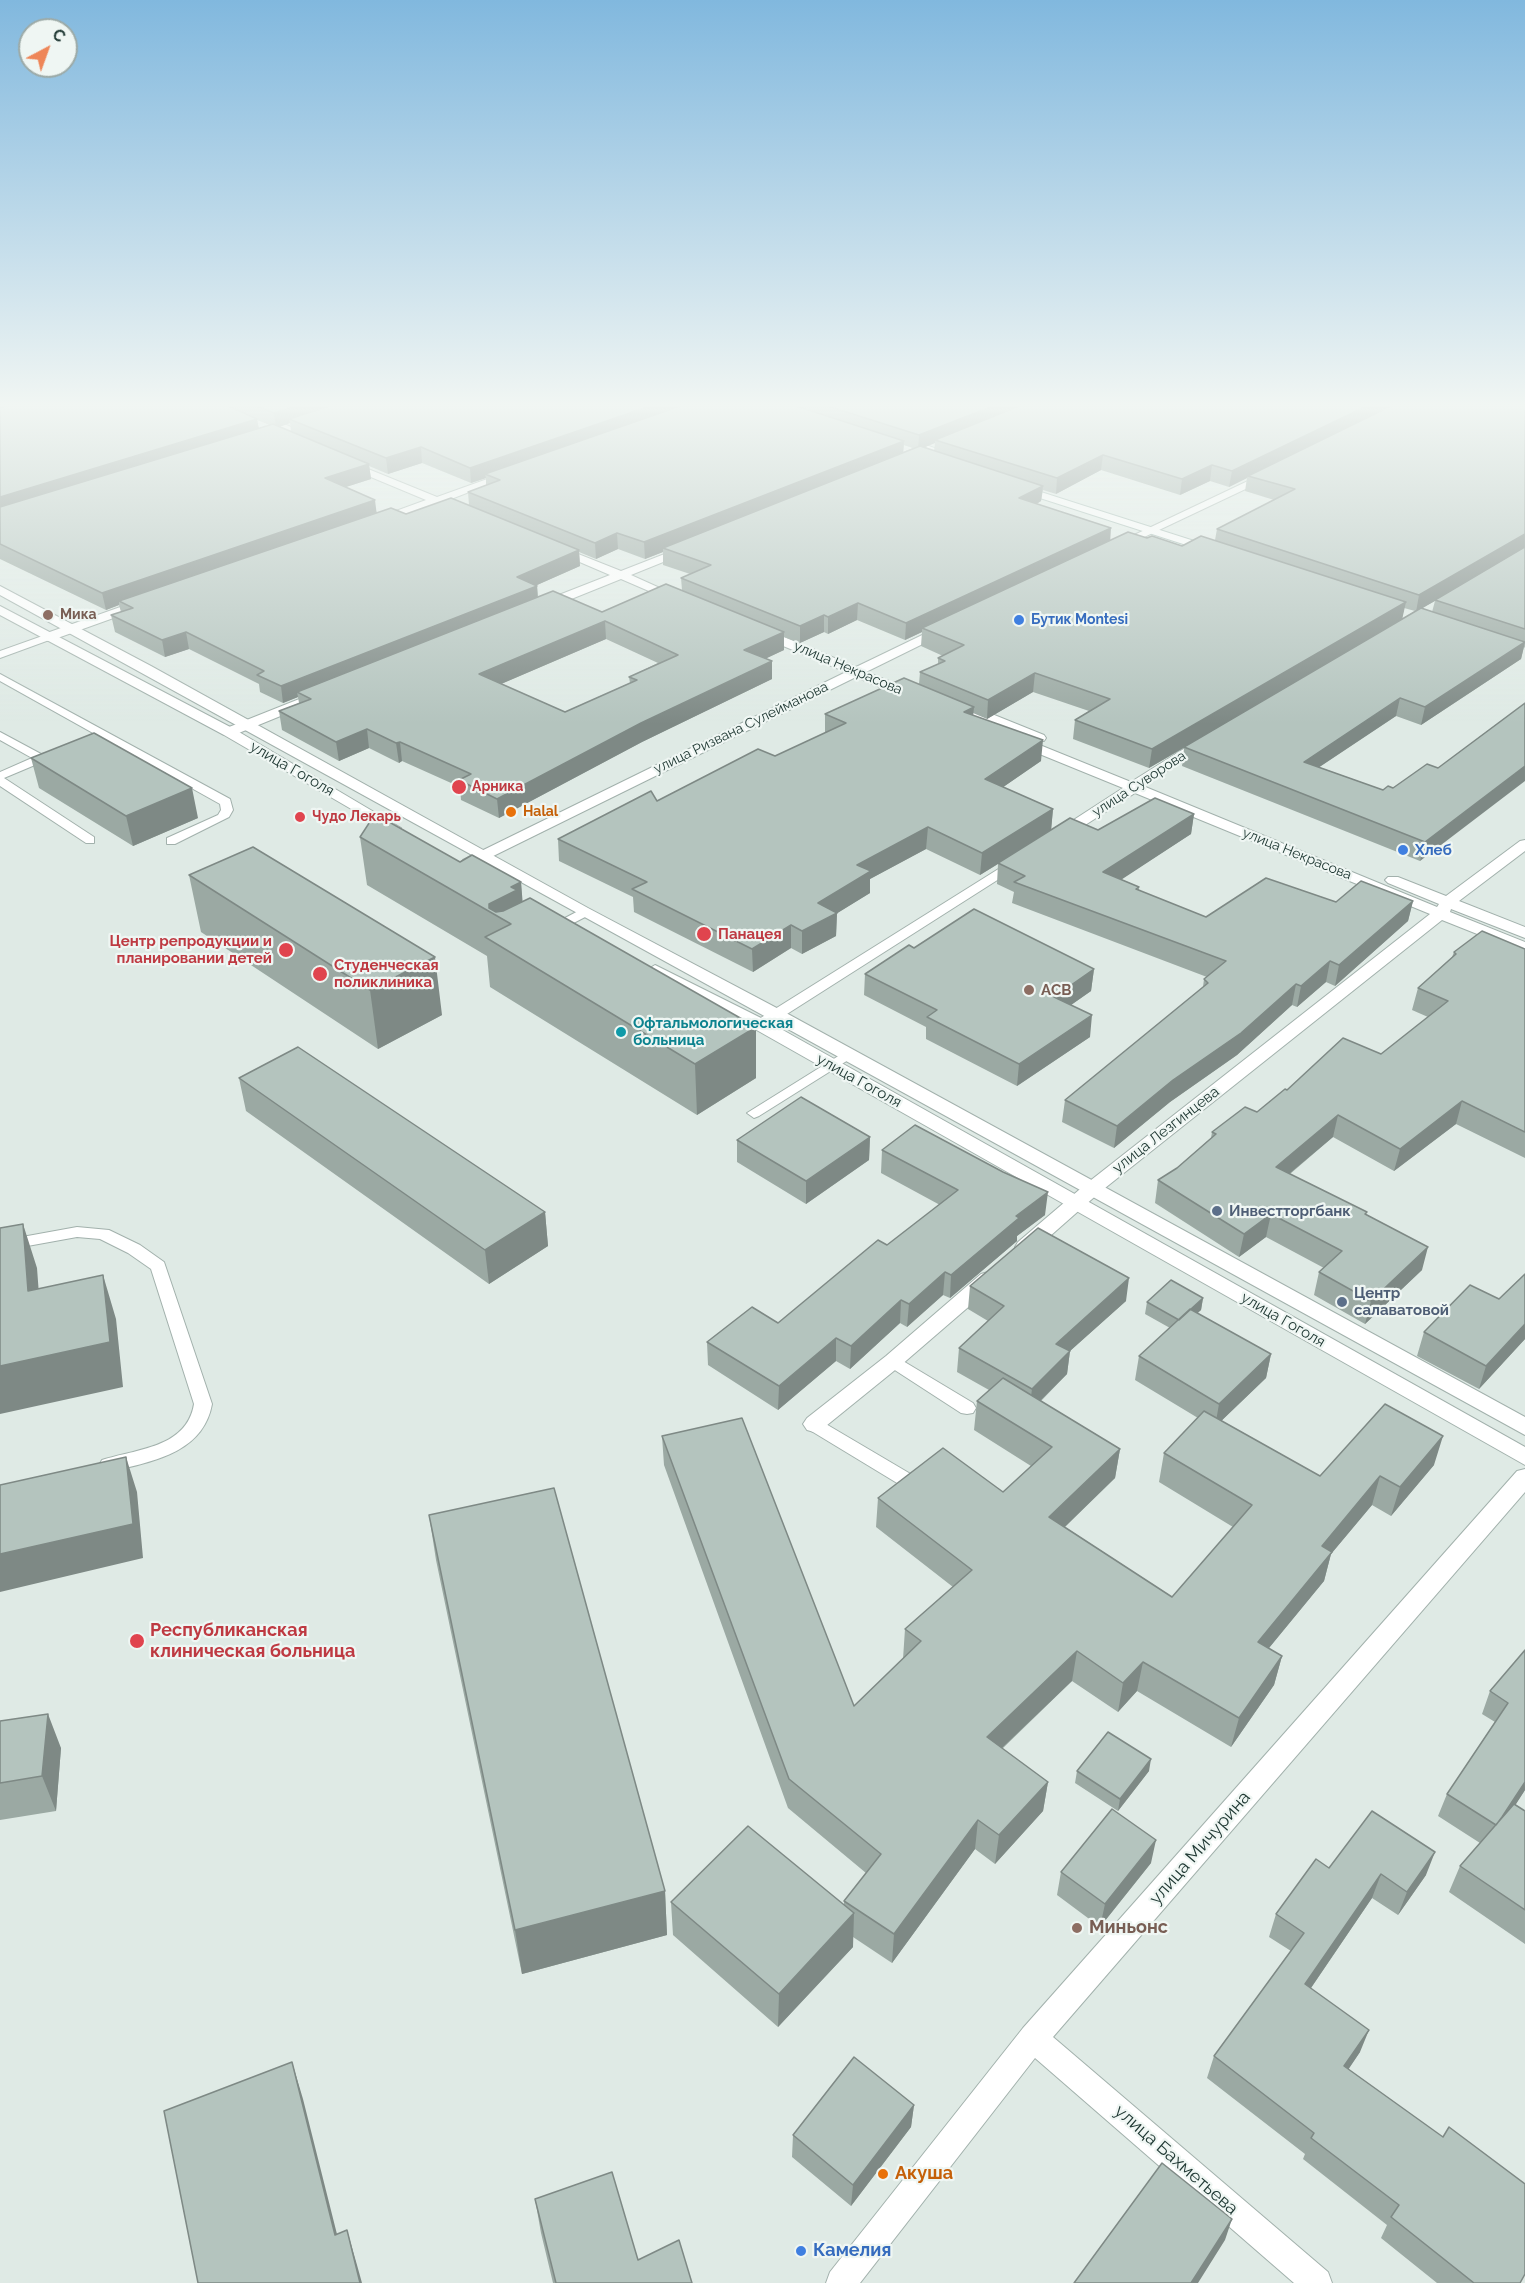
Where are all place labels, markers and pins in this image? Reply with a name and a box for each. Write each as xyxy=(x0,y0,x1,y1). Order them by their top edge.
place label: Мика xyxy=(60,607,97,623)
marker: Мика xyxy=(41,608,55,622)
place label: Бутик Montesi xyxy=(1031,612,1128,628)
marker: Бутик Montesi xyxy=(1012,613,1026,627)
marker: Арника xyxy=(450,778,468,796)
place label: Арника xyxy=(472,779,523,795)
place label: Halal xyxy=(523,804,558,820)
marker: Halal xyxy=(504,805,518,819)
place label: Чудо Лекарь xyxy=(312,809,401,825)
marker: Чудо Лекарь xyxy=(293,810,307,824)
place label: Хлеб xyxy=(1415,841,1452,859)
marker: Хлеб xyxy=(1396,843,1410,857)
marker: Панацея xyxy=(695,925,713,943)
place label: Панацея xyxy=(718,925,782,943)
place label: Центр репродукции и планировании детей xyxy=(109,932,272,967)
marker: Центр репродукции и планировании детей xyxy=(277,941,295,959)
place label: Студенческая поликлиника xyxy=(334,956,439,991)
marker: Студенческая поликлиника xyxy=(311,965,329,983)
place label: АCB xyxy=(1041,981,1072,999)
marker: АCB xyxy=(1022,983,1036,997)
place label: Офтальмологическая больница xyxy=(633,1014,793,1049)
marker: Офтальмологическая больница xyxy=(614,1025,628,1039)
place label: Инвестторгбанк xyxy=(1229,1202,1351,1220)
marker: Инвестторгбанк xyxy=(1210,1204,1224,1218)
place label: Центр салаватовой xyxy=(1354,1284,1449,1319)
marker: Центр салаватовой xyxy=(1335,1295,1349,1309)
place label: Республиканская клиническая больница xyxy=(150,1620,355,1662)
marker: Республиканская клиническая больница xyxy=(128,1632,146,1650)
place label: Миньонс xyxy=(1089,1917,1168,1939)
marker: Миньонс xyxy=(1070,1921,1084,1935)
place label: Акуша xyxy=(895,2163,953,2185)
marker: Акуша xyxy=(876,2167,890,2181)
place label: Камелия xyxy=(813,2240,891,2262)
marker: Камелия xyxy=(794,2244,808,2258)

